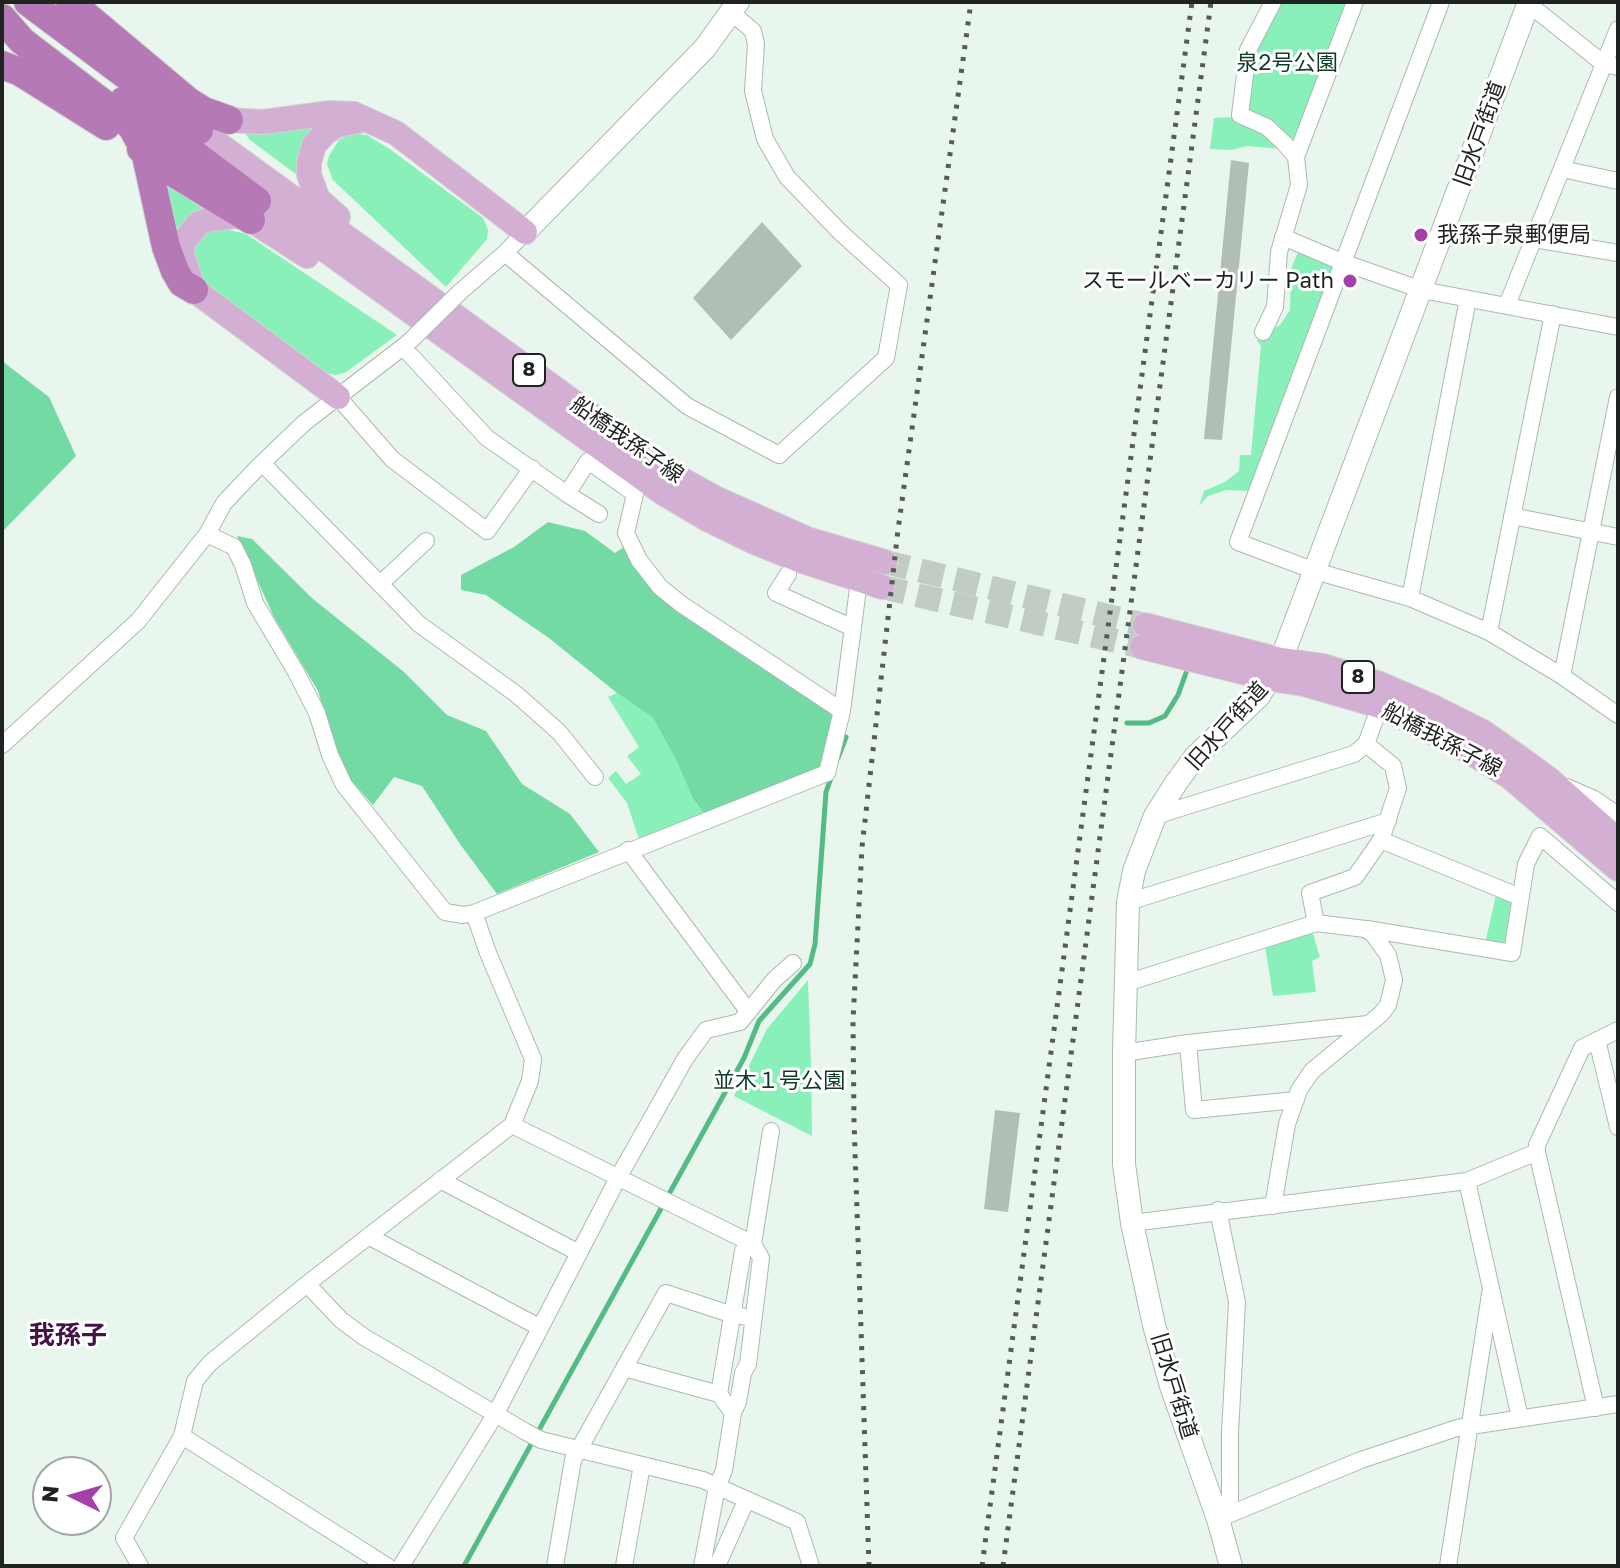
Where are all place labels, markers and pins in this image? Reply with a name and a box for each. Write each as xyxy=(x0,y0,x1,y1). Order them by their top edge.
place label: 我孫子泉郵便局 xyxy=(1437,222,1591,248)
marker: 我孫子泉郵便局 xyxy=(1412,226,1430,244)
place label: スモールベーカリー Path xyxy=(1082,268,1334,294)
marker: スモールベーカリー Path xyxy=(1341,272,1359,290)

